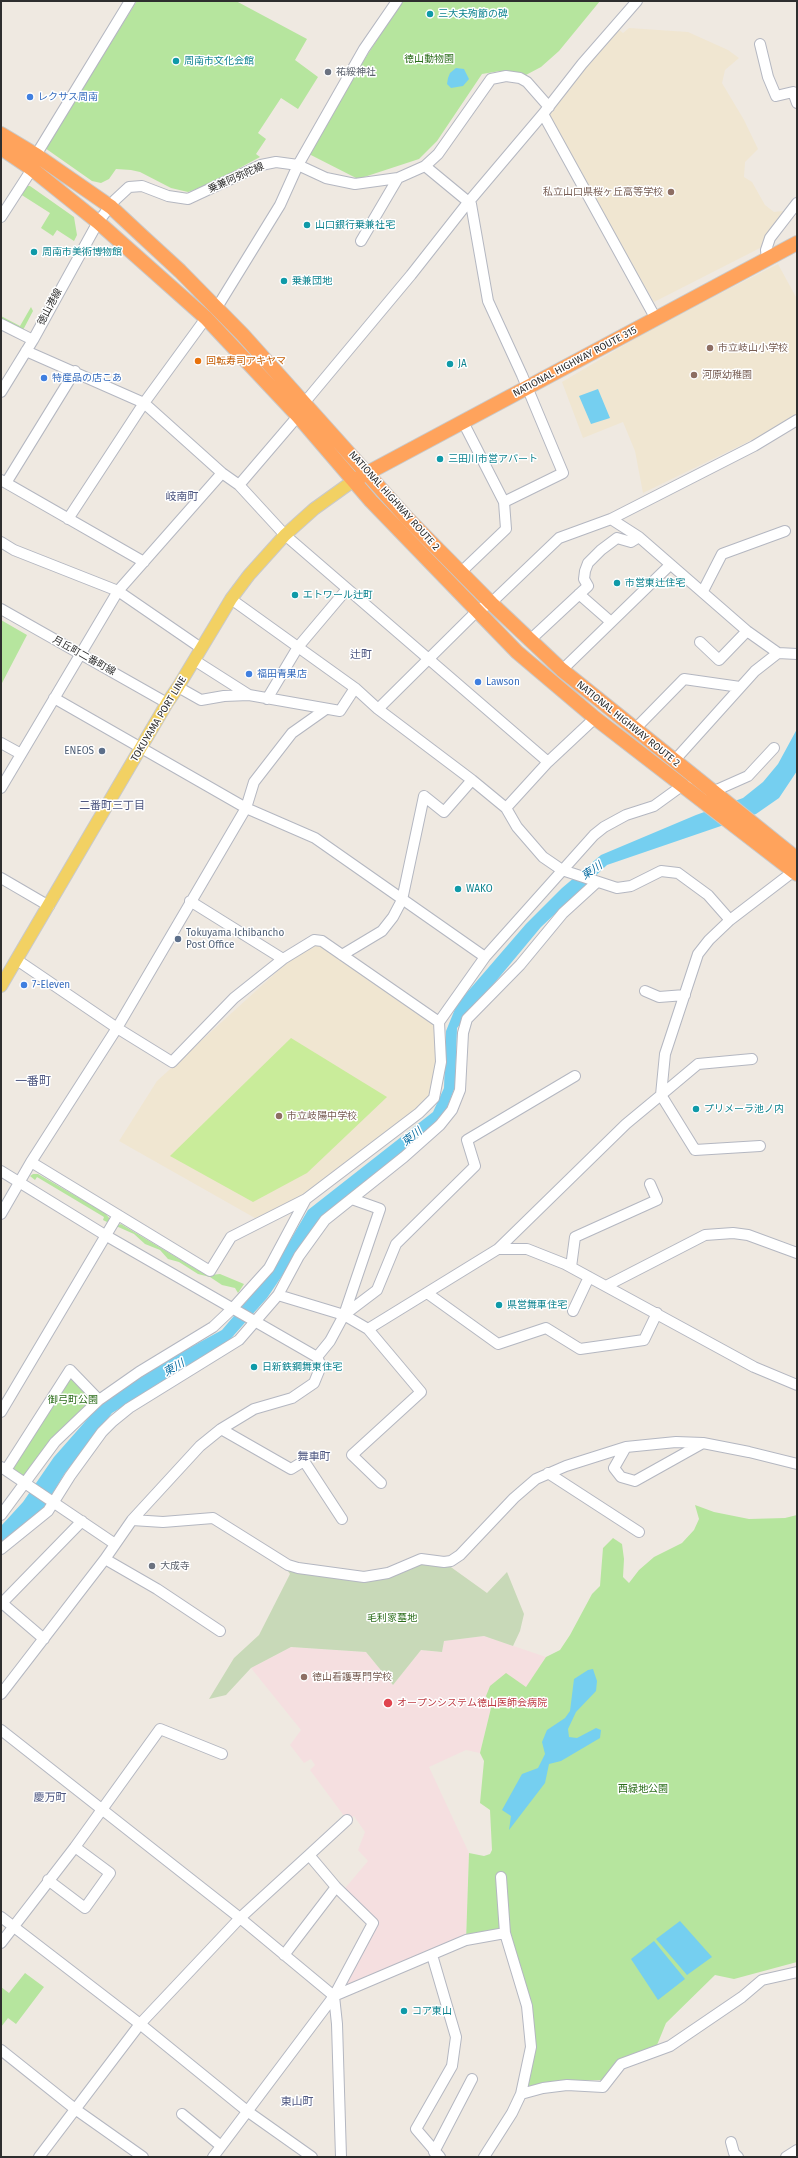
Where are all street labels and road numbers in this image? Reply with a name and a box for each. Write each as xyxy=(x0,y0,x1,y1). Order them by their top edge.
street label: 乗兼阿弥陀線 xyxy=(206,160,266,196)
street label: 徳山港線 xyxy=(35,287,65,327)
street label: NATIONAL HIGHWAY ROUTE 315 xyxy=(511,324,639,400)
street label: NATIONAL HIGHWAY ROUTE 2 xyxy=(346,449,442,553)
street label: 月丘町二番町線 xyxy=(50,634,118,678)
street label: TOKUYAMA PORT LINE xyxy=(129,674,189,764)
street label: NATIONAL HIGHWAY ROUTE 2 xyxy=(574,679,682,769)

